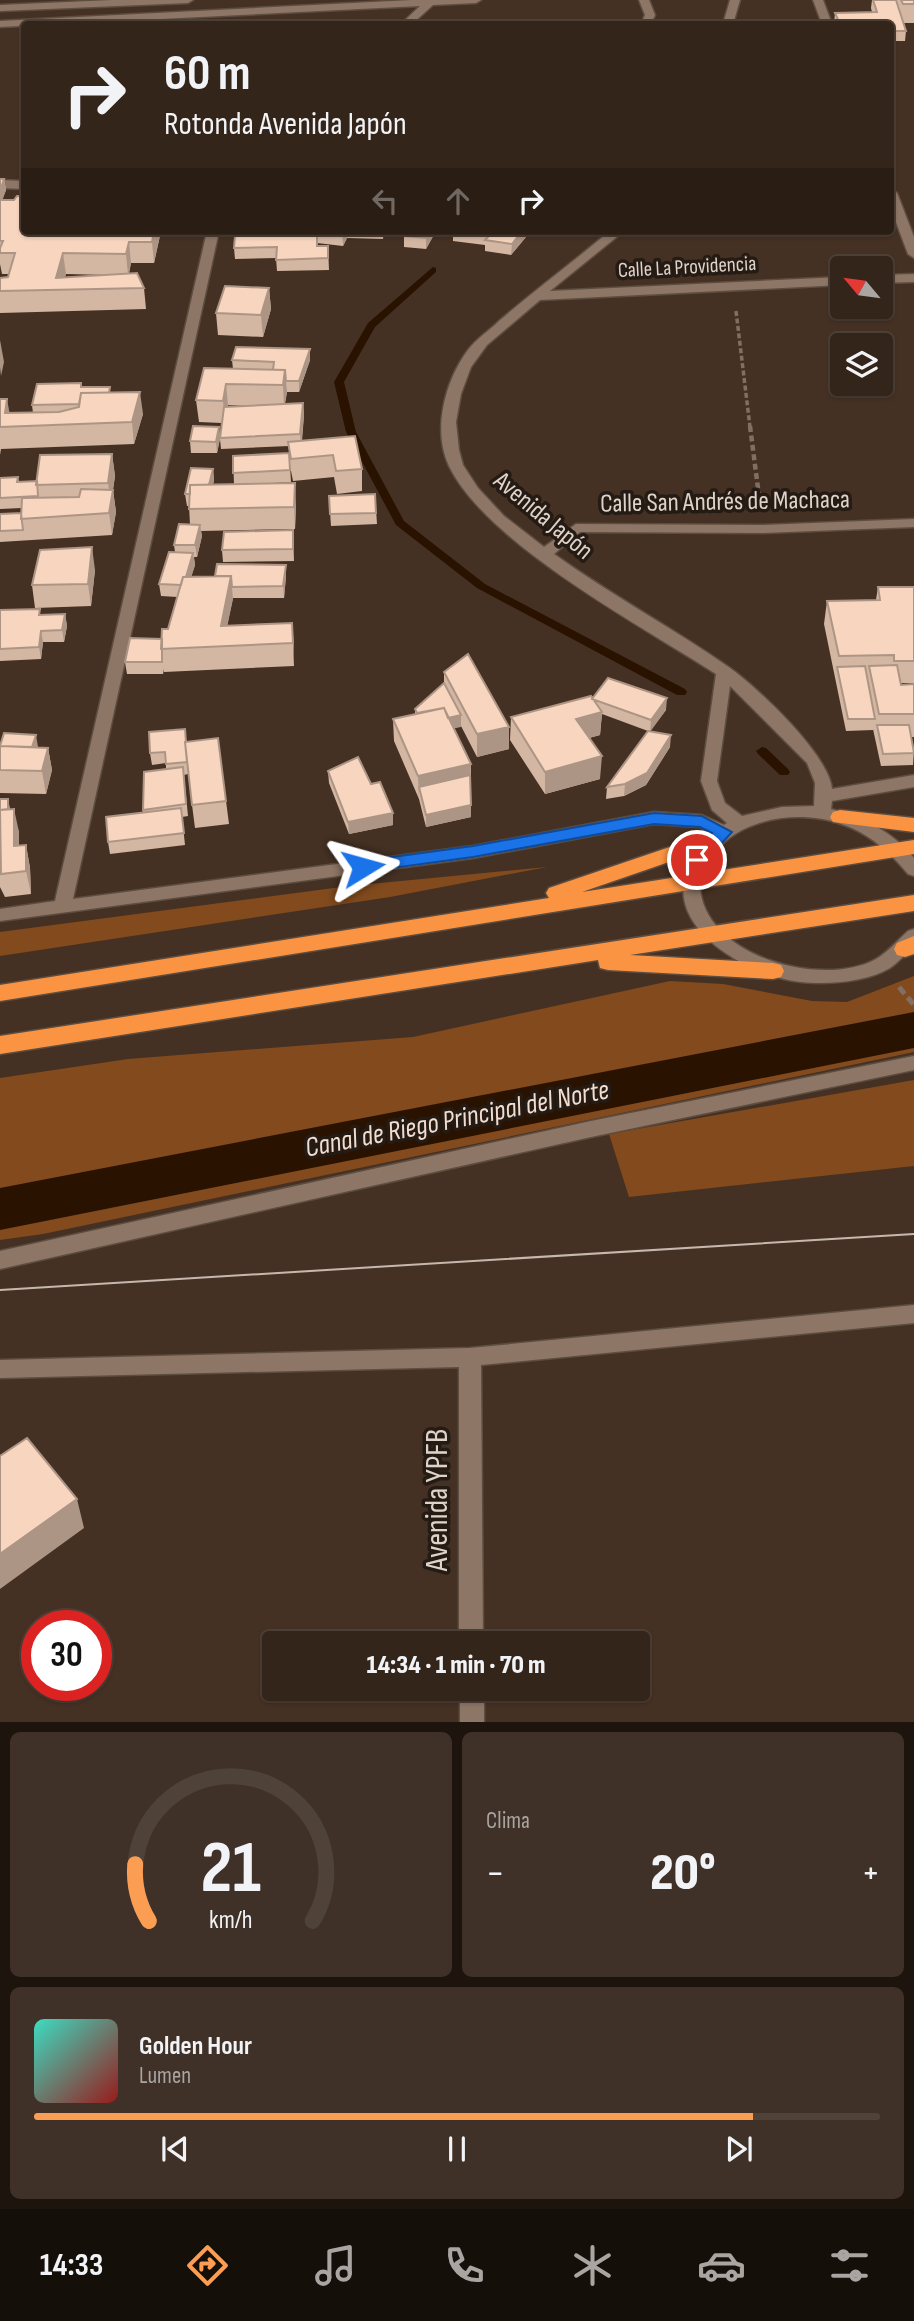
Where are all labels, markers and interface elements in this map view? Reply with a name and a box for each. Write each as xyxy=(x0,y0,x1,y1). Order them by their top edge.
text: 60 m xyxy=(164,45,251,104)
icon: right xyxy=(49,49,140,140)
text: Rotonda Avenida Japón xyxy=(164,105,407,144)
icon: left xyxy=(366,182,404,220)
icon: ahead xyxy=(439,182,477,220)
icon: right xyxy=(512,182,550,220)
street label: Calle La Providencia xyxy=(617,251,757,283)
north arrow xyxy=(830,256,892,318)
map controls xyxy=(830,256,893,396)
button: layers xyxy=(830,333,893,396)
street label: Avenida Japón xyxy=(486,465,599,566)
street label: Calle San Andrés de Machaca xyxy=(600,484,850,520)
position arrow xyxy=(326,830,400,904)
pin xyxy=(667,830,727,890)
icon: arrive xyxy=(678,841,716,879)
water label: Canal de Riego Principal del Norte xyxy=(302,1073,612,1165)
street label: Avenida YPFB xyxy=(418,1429,457,1572)
speed limit sign: 30 xyxy=(21,1610,112,1701)
text: 14:34 · 1 min · 70 m xyxy=(366,1650,546,1681)
text: Clima xyxy=(486,1807,530,1835)
text: 21 xyxy=(201,1825,261,1913)
text: 20° xyxy=(650,1842,716,1905)
text: − xyxy=(486,1851,505,1896)
text: + xyxy=(861,1851,880,1896)
text: km/h xyxy=(209,1904,253,1935)
text: Golden Hour xyxy=(139,2031,252,2062)
text: Lumen xyxy=(139,2062,191,2090)
icon: previous xyxy=(156,2130,194,2168)
icon: pause xyxy=(438,2130,476,2168)
icon: next xyxy=(720,2130,758,2168)
icon: directions xyxy=(183,2241,232,2290)
icon: music xyxy=(311,2241,360,2290)
icon: phone xyxy=(440,2241,489,2290)
icon: climate xyxy=(568,2241,617,2290)
icon: car xyxy=(697,2241,746,2290)
icon: filters xyxy=(825,2241,874,2290)
text: 14:33 xyxy=(40,2246,103,2285)

